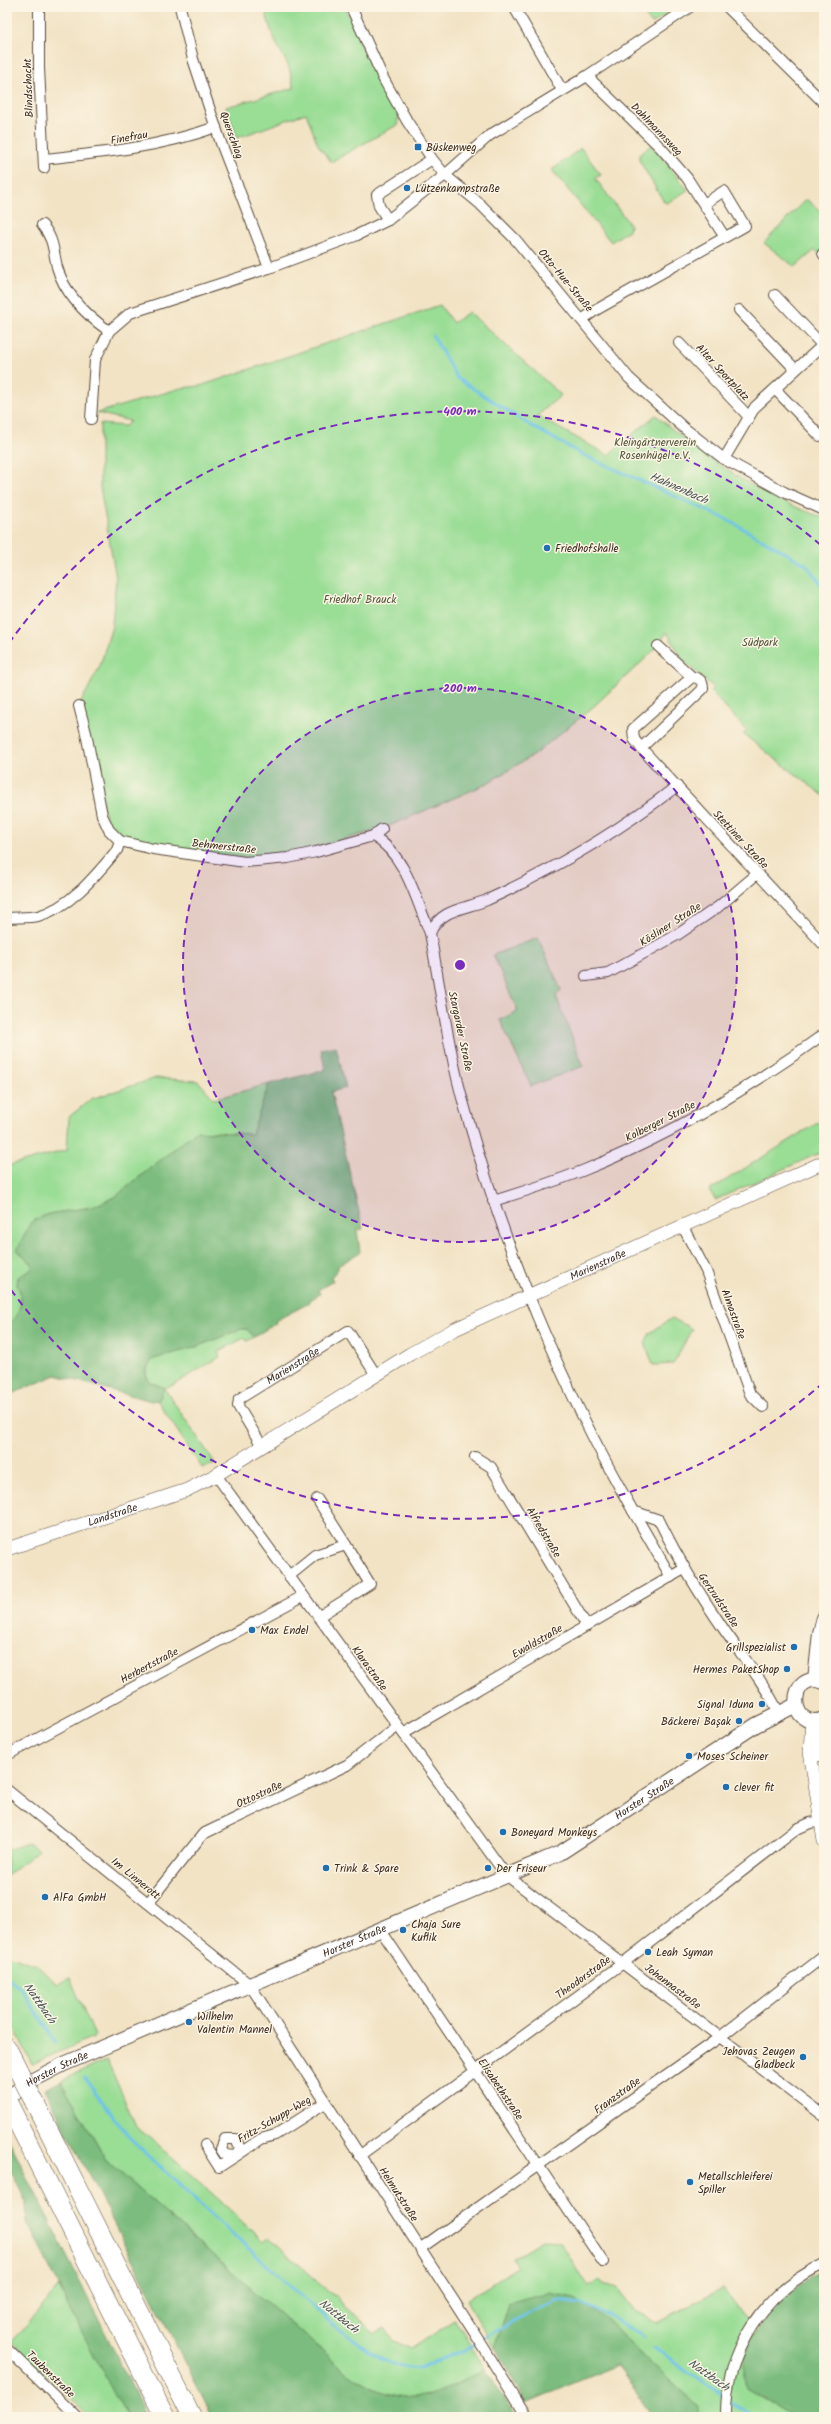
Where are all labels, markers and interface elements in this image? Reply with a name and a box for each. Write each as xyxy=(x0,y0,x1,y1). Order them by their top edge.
street label: Blindschacht xyxy=(19,57,39,118)
street label: Dahlmannsweg xyxy=(626,99,687,161)
street label: Querschlag xyxy=(214,109,248,162)
street label: Finefrau xyxy=(109,126,150,150)
place label: Büskenweg xyxy=(426,139,477,157)
marker: Büskenweg xyxy=(413,142,423,152)
place label: Lützenkampstraße xyxy=(415,180,500,198)
marker: Lützenkampstraße xyxy=(402,183,412,193)
street label: Otto-Hue-Straße xyxy=(533,245,597,316)
street label: Alter Sportplatz xyxy=(691,340,754,406)
text: 400 m xyxy=(443,402,477,421)
park label: Kleingärtnerverein Rosenhügel e.V. xyxy=(614,434,696,465)
water label: Hahnenbach xyxy=(647,467,712,510)
place label: Friedhofshalle xyxy=(555,540,619,558)
marker: Friedhofshalle xyxy=(542,543,552,553)
park label: Friedhof Brauck xyxy=(323,591,397,609)
park label: Südpark xyxy=(742,634,779,652)
text: 200 m xyxy=(443,679,477,698)
street label: Stettiner Straße xyxy=(708,806,773,873)
street label: Behmerstraße xyxy=(191,835,257,859)
street label: Kösliner Straße xyxy=(636,898,705,952)
centre of rings xyxy=(453,958,467,972)
street label: Stargarder Straße xyxy=(443,989,477,1073)
street label: Kolberger Straße xyxy=(622,1096,699,1147)
street label: Marienstraße xyxy=(567,1245,629,1286)
street label: Almastraße xyxy=(716,1287,750,1342)
street label: Marienstraße xyxy=(263,1343,324,1390)
street label: Landstraße xyxy=(85,1499,140,1532)
street label: Alfredstraße xyxy=(521,1504,565,1562)
street label: Gertrudstraße xyxy=(693,1569,743,1632)
street label: Ewaldstraße xyxy=(509,1620,566,1664)
place label: Max Endel xyxy=(260,1622,309,1640)
marker: Max Endel xyxy=(247,1625,257,1635)
place label: Grillspezialist xyxy=(726,1639,787,1657)
street label: Klarastraße xyxy=(347,1642,392,1695)
marker: Grillspezialist xyxy=(789,1642,799,1652)
street label: Herbertstraße xyxy=(117,1643,182,1689)
place label: Hermes PaketShop xyxy=(693,1661,780,1679)
marker: Hermes PaketShop xyxy=(782,1664,792,1674)
place label: Signal Iduna xyxy=(697,1696,754,1714)
marker: Signal Iduna xyxy=(757,1699,767,1709)
place label: Bäckerei Başak xyxy=(661,1713,732,1731)
marker: Bäckerei Başak xyxy=(734,1716,744,1726)
place label: Moses Scheiner xyxy=(697,1748,769,1766)
marker: Moses Scheiner xyxy=(684,1751,694,1761)
street label: Horster Straße xyxy=(611,1773,678,1825)
street label: Ottostraße xyxy=(233,1776,286,1813)
place label: clever fit xyxy=(734,1779,775,1797)
marker: clever fit xyxy=(721,1782,731,1792)
place label: Boneyard Monkeys xyxy=(511,1824,597,1842)
marker: Boneyard Monkeys xyxy=(498,1827,508,1837)
street label: Im Linnerott xyxy=(107,1853,165,1905)
place label: Trink & Spare xyxy=(334,1860,399,1878)
place label: Der Friseur xyxy=(496,1860,548,1878)
marker: Trink & Spare xyxy=(321,1863,331,1873)
marker: Der Friseur xyxy=(483,1863,493,1873)
place label: AlFa GmbH xyxy=(53,1889,106,1907)
marker: AlFa GmbH xyxy=(40,1892,50,1902)
place label: Chaja Sure Kuflik xyxy=(411,1916,461,1947)
street label: Horster Straße xyxy=(320,1920,390,1963)
marker: Chaja Sure Kuflik xyxy=(398,1925,408,1935)
place label: Leah Syman xyxy=(656,1944,713,1962)
marker: Leah Syman xyxy=(643,1947,653,1957)
street label: Theodorstraße xyxy=(552,1951,615,2004)
street label: Johannastraße xyxy=(640,1959,705,2014)
water label: Nattbach xyxy=(18,1979,62,2029)
place label: Wilhelm Valentin Mannel xyxy=(197,2008,272,2039)
marker: Wilhelm Valentin Mannel xyxy=(184,2017,194,2027)
place label: Jehovas Zeugen Gladbeck xyxy=(722,2043,796,2074)
street label: Horster Straße xyxy=(22,2047,92,2092)
marker: Jehovas Zeugen Gladbeck xyxy=(798,2052,808,2062)
street label: Elisabethstraße xyxy=(473,2055,528,2124)
street label: Franzstraße xyxy=(590,2073,645,2119)
street label: Fritz-Schupp-Weg xyxy=(234,2091,315,2148)
street label: Helmutstraße xyxy=(374,2163,423,2226)
place label: Metallschleiferei Spiller xyxy=(698,2168,773,2199)
marker: Metallschleiferei Spiller xyxy=(685,2177,695,2187)
water label: Nattbach xyxy=(315,2294,364,2339)
street label: Taubenstraße xyxy=(22,2347,79,2403)
water label: Nattbach xyxy=(684,2354,735,2397)

